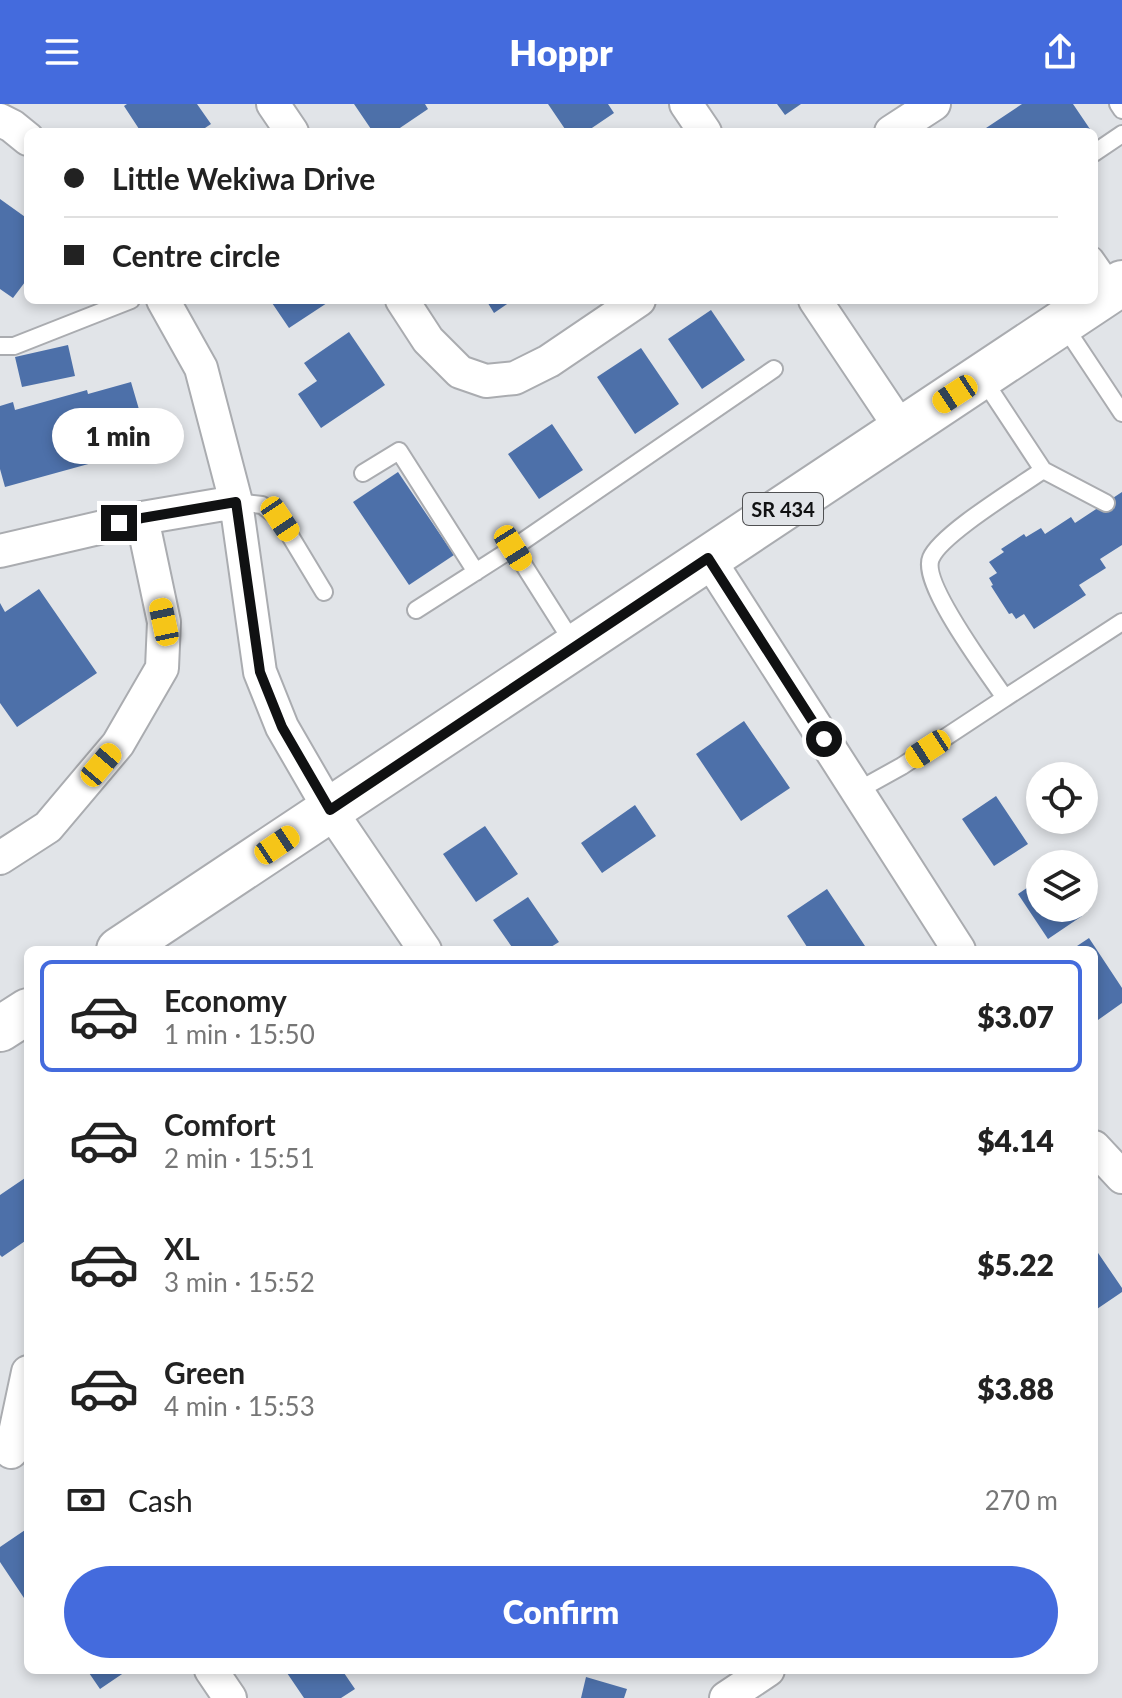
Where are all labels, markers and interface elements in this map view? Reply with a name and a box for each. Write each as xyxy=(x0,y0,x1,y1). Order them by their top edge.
icon: menu xyxy=(40,30,84,74)
text: Hoppr xyxy=(509,30,613,74)
icon: share xyxy=(1038,30,1082,74)
text: Little Wekiwa Drive xyxy=(112,160,375,196)
text: Centre circle xyxy=(112,237,280,273)
car xyxy=(928,371,982,417)
callout: 1 min xyxy=(53,407,185,463)
text: 1 min xyxy=(86,420,150,452)
car xyxy=(257,492,303,546)
road number: SR 434 xyxy=(743,493,823,525)
route end xyxy=(101,505,137,541)
car xyxy=(490,521,536,575)
car xyxy=(147,596,181,648)
route start xyxy=(806,721,842,757)
car xyxy=(901,726,955,772)
car xyxy=(76,739,126,791)
map controls xyxy=(1026,762,1098,922)
button: locate xyxy=(1026,762,1098,834)
car xyxy=(250,822,304,868)
button: layers xyxy=(1026,850,1098,922)
icon: car xyxy=(68,980,140,1052)
text: Economy xyxy=(164,982,287,1018)
text: $3.07 xyxy=(977,998,1054,1034)
text: 1 min · 15:50 xyxy=(164,1018,315,1050)
icon: car xyxy=(68,1104,140,1176)
text: Comfort xyxy=(164,1106,276,1142)
text: $4.14 xyxy=(977,1122,1054,1158)
text: 2 min · 15:51 xyxy=(164,1142,315,1174)
icon: car xyxy=(68,1228,140,1300)
text: XL xyxy=(164,1230,200,1266)
text: $5.22 xyxy=(977,1246,1054,1282)
text: 3 min · 15:52 xyxy=(164,1266,315,1298)
icon: car xyxy=(68,1352,140,1424)
text: Green xyxy=(164,1354,245,1390)
text: $3.88 xyxy=(977,1370,1054,1406)
text: 4 min · 15:53 xyxy=(164,1390,315,1422)
icon: cash xyxy=(64,1478,108,1522)
text: Cash xyxy=(128,1482,193,1518)
text: 270 m xyxy=(985,1484,1058,1516)
button: Confirm xyxy=(64,1566,1058,1658)

